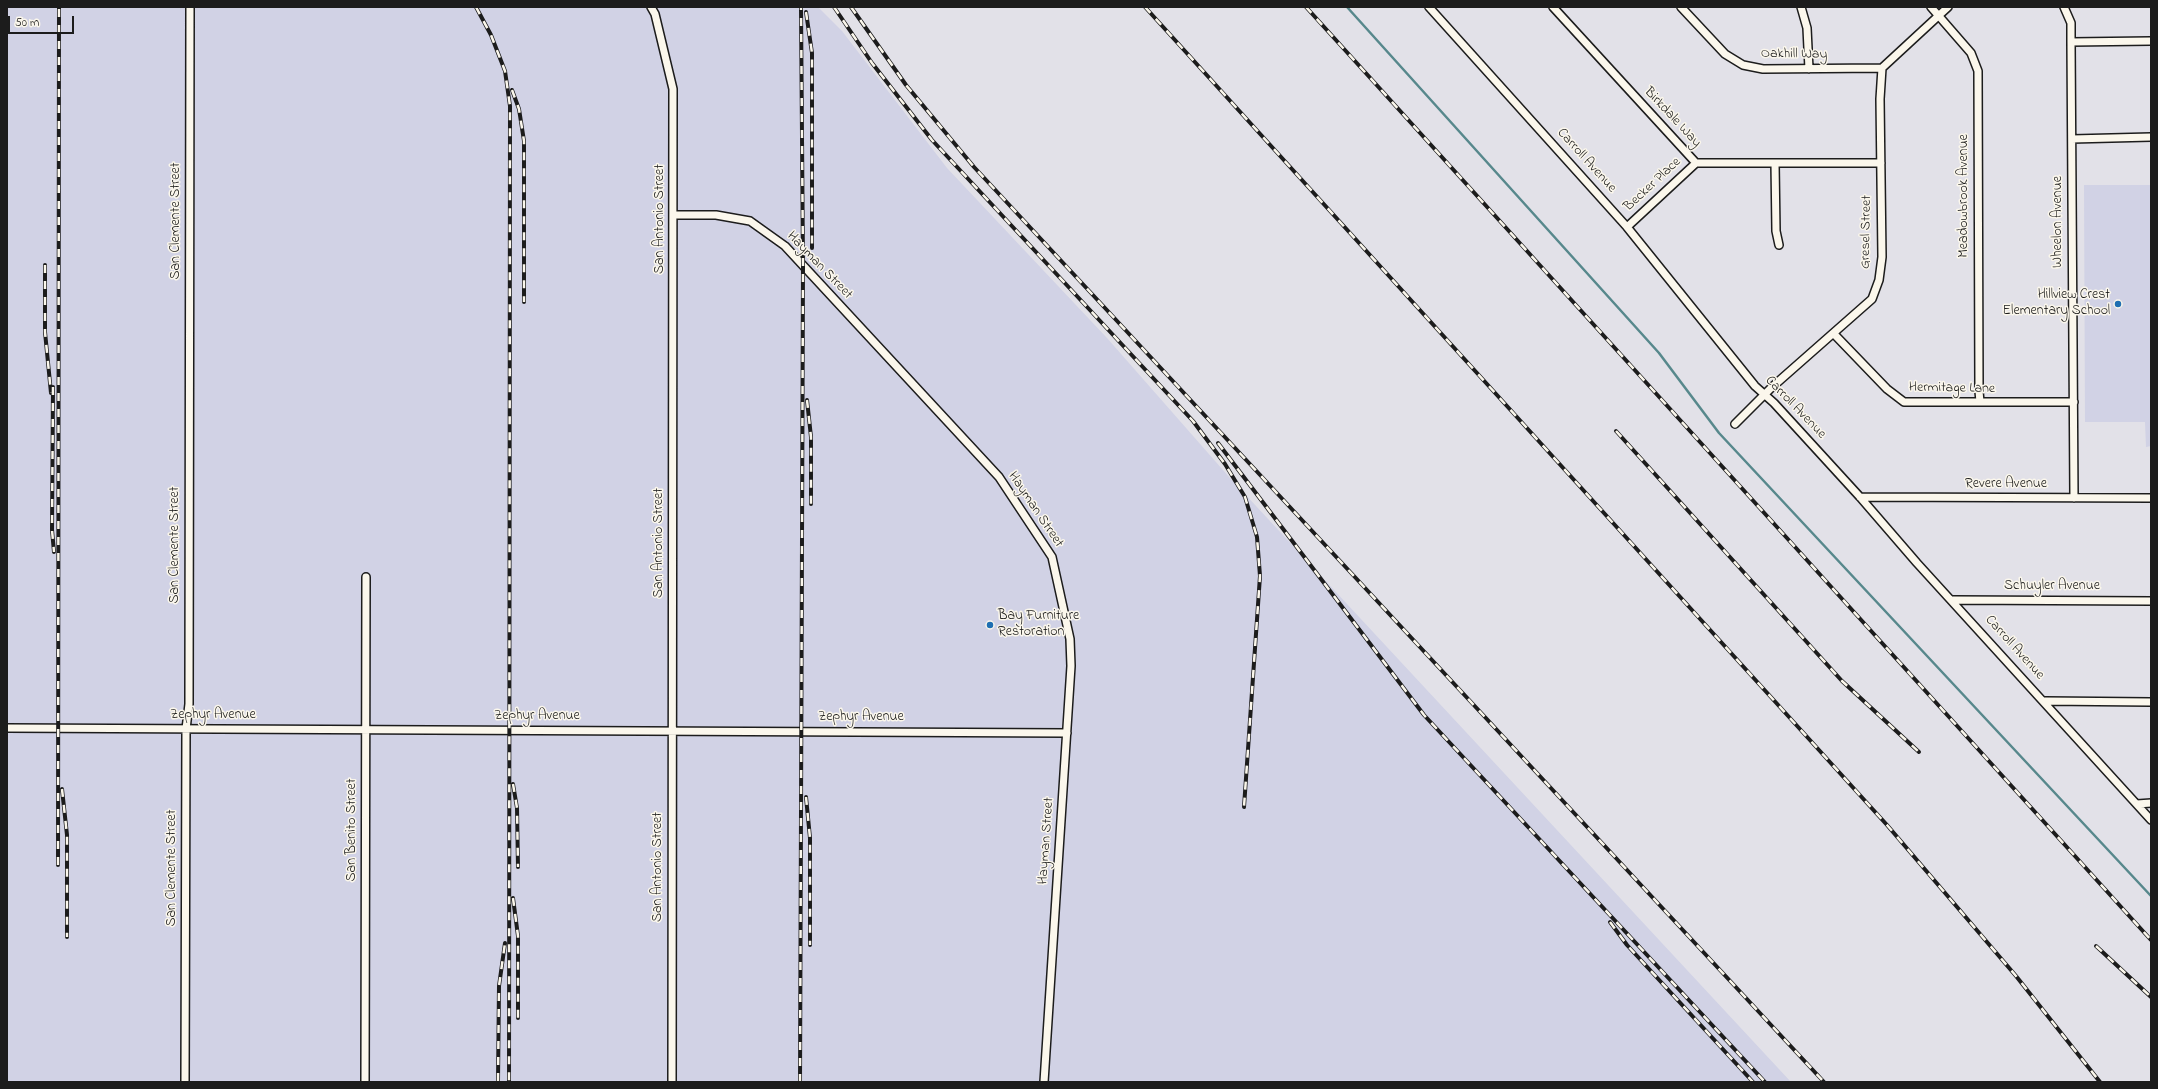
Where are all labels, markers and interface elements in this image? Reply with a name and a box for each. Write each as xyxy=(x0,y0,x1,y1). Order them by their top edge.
scale bar xyxy=(10,8,76,34)
text: 50 m xyxy=(15,14,39,32)
street label: Oakhill Way xyxy=(1761,46,1827,64)
street label: Birkdale Way xyxy=(1640,84,1704,152)
street label: Carroll Avenue xyxy=(1553,125,1619,197)
street label: Meadowbrook Avenue xyxy=(1957,134,1973,258)
street label: Becker Place xyxy=(1621,154,1685,216)
street label: San Clemente Street xyxy=(169,162,185,280)
street label: San Antonio Street xyxy=(653,164,669,274)
street label: Wheelon Avenue xyxy=(2051,176,2067,268)
street label: Gresel Street xyxy=(1858,195,1876,269)
street label: Hayman Street xyxy=(783,229,855,303)
place label: Hillview Crest Elementary School xyxy=(2003,288,2110,320)
marker: Hillview Crest Elementary School xyxy=(2113,299,2123,309)
street label: Carroll Avenue xyxy=(1761,373,1829,443)
street label: Hermitage Lane xyxy=(1909,380,1995,398)
street label: Hayman Street xyxy=(1004,469,1066,551)
street label: Revere Avenue xyxy=(1965,477,2047,493)
street label: San Clemente Street xyxy=(168,486,184,604)
street label: San Antonio Street xyxy=(652,488,668,598)
street label: Schuyler Avenue xyxy=(2004,579,2100,595)
place label: Bay Furniture Restoration xyxy=(998,609,1079,642)
street label: Carroll Avenue xyxy=(1981,612,2047,684)
marker: Bay Furniture Restoration xyxy=(985,620,995,630)
street label: Zephyr Avenue xyxy=(170,708,256,724)
street label: Zephyr Avenue xyxy=(494,709,580,725)
street label: Zephyr Avenue xyxy=(818,710,904,726)
street label: San Benito Street xyxy=(345,779,361,881)
street label: Hayman Street xyxy=(1036,797,1058,885)
street label: San Clemente Street xyxy=(165,809,181,927)
street label: San Antonio Street xyxy=(651,812,667,922)

